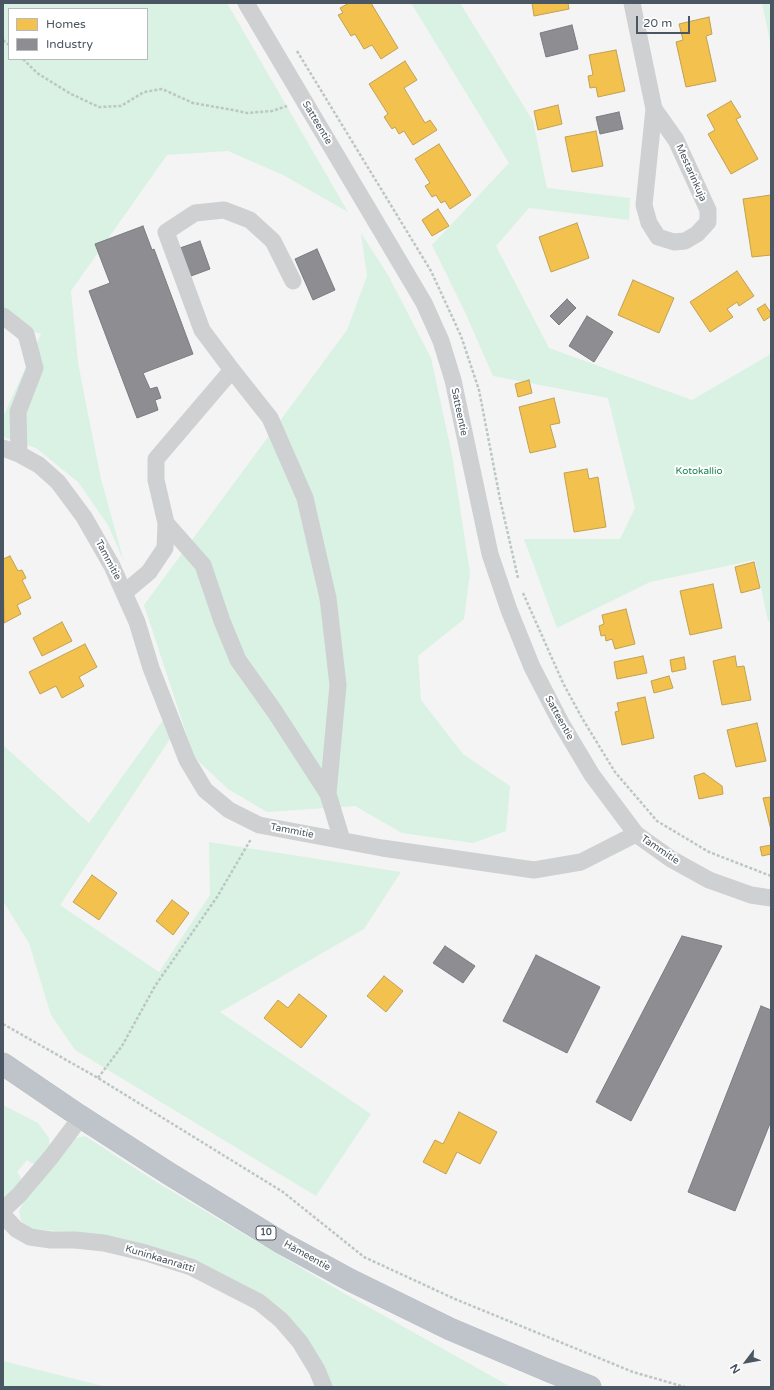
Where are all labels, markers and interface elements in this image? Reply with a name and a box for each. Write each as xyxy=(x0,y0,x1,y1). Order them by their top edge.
legend xyxy=(8,8,148,60)
scale bar xyxy=(638,8,692,34)
text: 20 m xyxy=(643,16,672,30)
text: Homes xyxy=(46,17,86,31)
text: Industry xyxy=(46,37,93,51)
street label: Satteentie xyxy=(299,99,335,147)
street label: Mestarinkuja xyxy=(673,142,709,204)
street label: Satteentie xyxy=(448,387,470,437)
park label: Kotokallio xyxy=(675,465,723,477)
street label: Tammitie xyxy=(92,538,124,582)
street label: Satteentie xyxy=(542,694,576,742)
street label: Tammitie xyxy=(269,821,315,841)
street label: Tammitie xyxy=(639,833,681,867)
road number: 10 xyxy=(256,1226,276,1240)
street label: Hämeentie xyxy=(282,1238,332,1274)
street label: Kuninkaanraitti xyxy=(124,1243,196,1275)
north arrow xyxy=(726,1342,766,1382)
text: N xyxy=(728,1361,743,1376)

